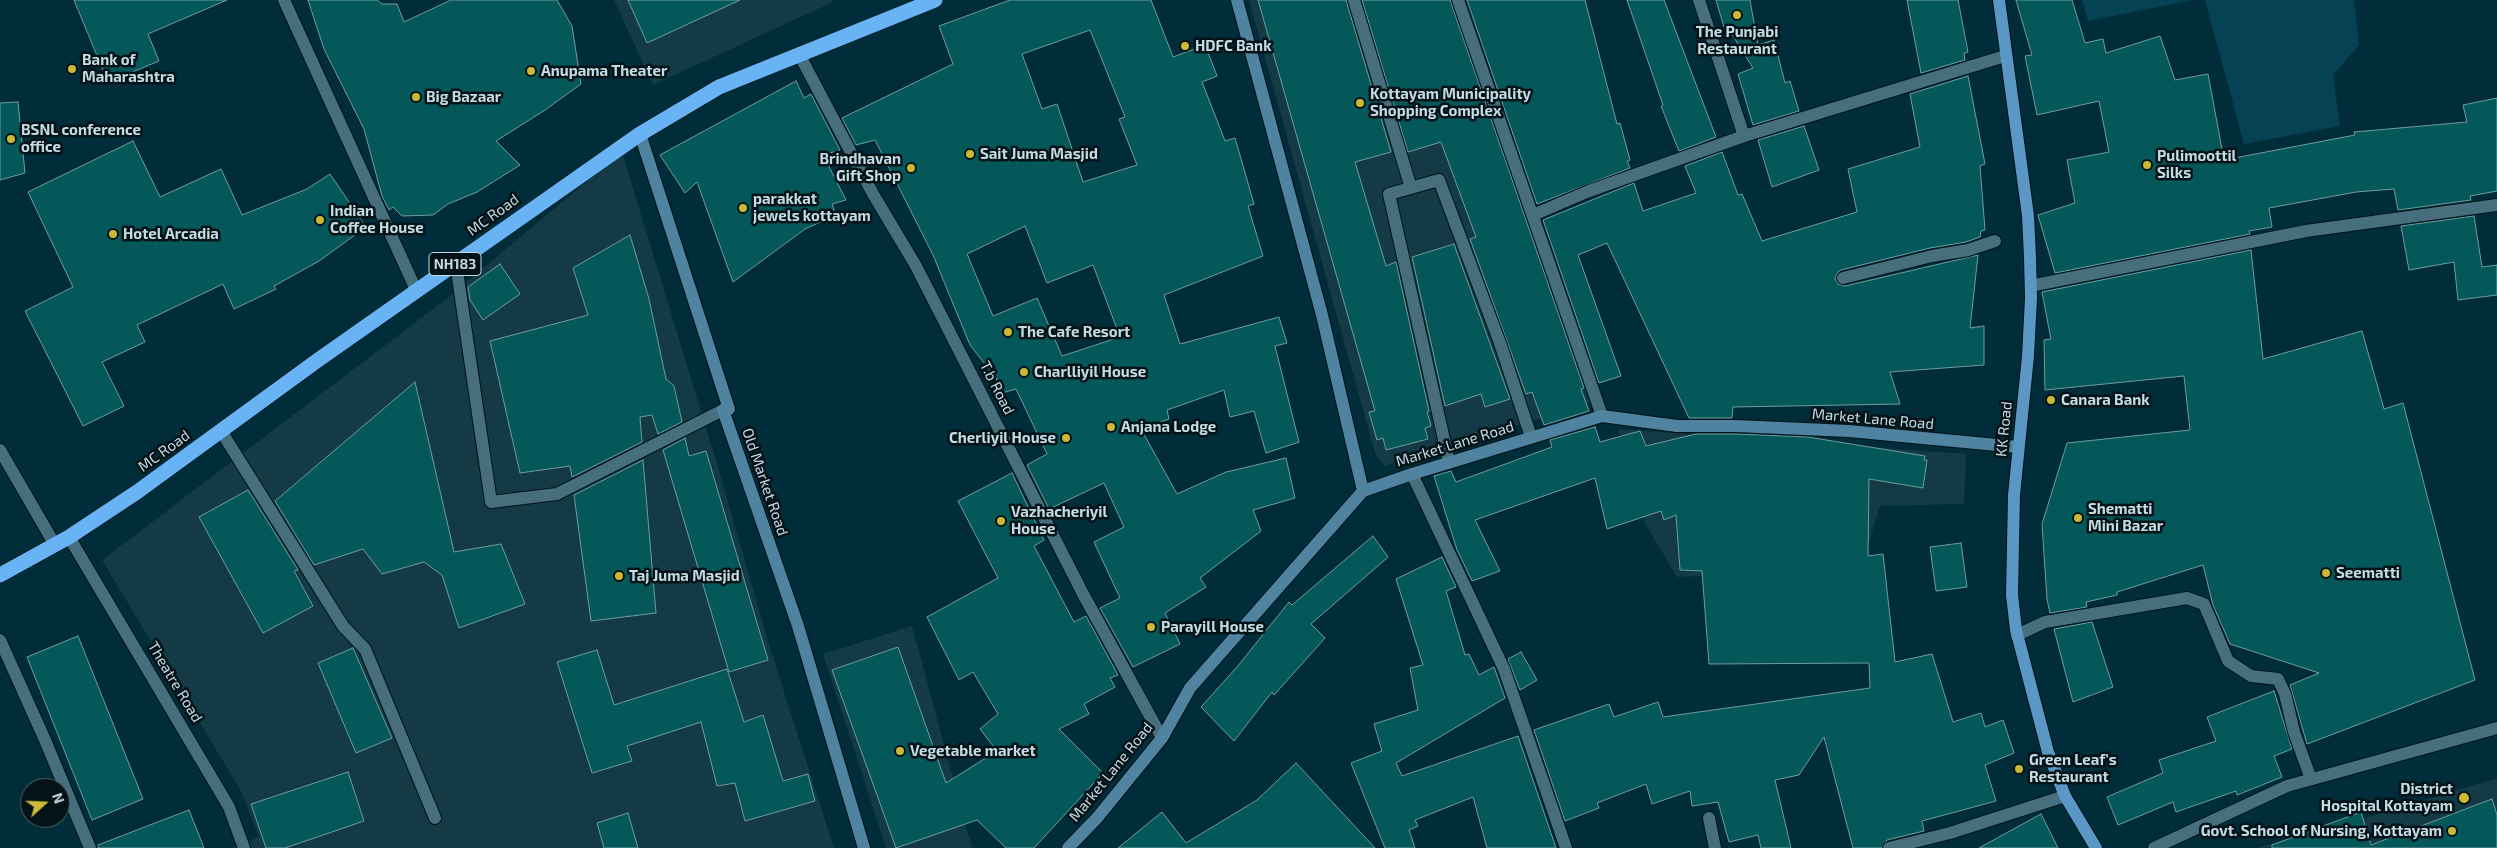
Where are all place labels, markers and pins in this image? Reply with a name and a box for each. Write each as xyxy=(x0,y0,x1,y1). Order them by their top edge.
marker: The Punjabi Restaurant xyxy=(1731,9,1743,21)
place label: The Punjabi Restaurant xyxy=(1696,23,1778,58)
place label: HDFC Bank xyxy=(1195,37,1272,55)
marker: HDFC Bank xyxy=(1179,40,1191,52)
place label: Bank of Maharashtra xyxy=(82,51,175,86)
place label: Anupama Theater xyxy=(541,62,667,80)
marker: Bank of Maharashtra xyxy=(66,63,78,75)
marker: Anupama Theater xyxy=(525,65,537,77)
place label: Kottayam Municipality Shopping Complex xyxy=(1370,85,1531,120)
place label: Big Bazaar xyxy=(426,88,501,106)
marker: Big Bazaar xyxy=(410,91,422,103)
marker: Kottayam Municipality Shopping Complex xyxy=(1354,97,1366,109)
place label: BSNL conference office xyxy=(21,121,141,156)
marker: BSNL conference office xyxy=(5,133,17,145)
place label: Sait Juma Masjid xyxy=(980,145,1098,163)
place label: Pulimoottil Silks xyxy=(2157,147,2236,182)
marker: Sait Juma Masjid xyxy=(964,148,976,160)
place label: Brindhavan Gift Shop xyxy=(819,150,901,185)
marker: Pulimoottil Silks xyxy=(2141,159,2153,171)
marker: Brindhavan Gift Shop xyxy=(905,162,917,174)
place label: parakkat jewels kottayam xyxy=(753,190,871,225)
place label: Indian Coffee House xyxy=(330,202,424,237)
marker: parakkat jewels kottayam xyxy=(737,202,749,214)
marker: Indian Coffee House xyxy=(314,214,326,226)
place label: Hotel Arcadia xyxy=(123,225,219,243)
marker: Hotel Arcadia xyxy=(107,228,119,240)
place label: The Cafe Resort xyxy=(1018,323,1130,341)
marker: The Cafe Resort xyxy=(1002,326,1014,338)
place label: Charlliyil House xyxy=(1034,363,1146,381)
marker: Charlliyil House xyxy=(1018,366,1030,378)
place label: Canara Bank xyxy=(2061,391,2150,409)
marker: Canara Bank xyxy=(2045,394,2057,406)
place label: Anjana Lodge xyxy=(1121,418,1216,436)
marker: Anjana Lodge xyxy=(1105,421,1117,433)
place label: Cherliyil House xyxy=(949,429,1056,447)
marker: Cherliyil House xyxy=(1060,432,1072,444)
place label: Shematti Mini Bazar xyxy=(2088,500,2163,535)
place label: Vazhacheriyil House xyxy=(1011,503,1107,538)
marker: Shematti Mini Bazar xyxy=(2072,512,2084,524)
marker: Vazhacheriyil House xyxy=(995,515,1007,527)
place label: Seematti xyxy=(2336,564,2400,582)
place label: Taj Juma Masjid xyxy=(629,567,740,585)
marker: Seematti xyxy=(2320,567,2332,579)
marker: Taj Juma Masjid xyxy=(613,570,625,582)
place label: Parayill House xyxy=(1161,618,1264,636)
marker: Parayill House xyxy=(1145,621,1157,633)
place label: Vegetable market xyxy=(910,742,1036,760)
marker: Vegetable market xyxy=(894,745,906,757)
place label: Green Leaf's Restaurant xyxy=(2029,751,2117,786)
marker: Green Leaf's Restaurant xyxy=(2013,763,2025,775)
place label: District Hospital Kottayam xyxy=(2321,780,2453,815)
marker: District Hospital Kottayam xyxy=(2457,791,2471,805)
place label: Govt. School of Nursing, Kottayam xyxy=(2201,822,2442,840)
marker: Govt. School of Nursing, Kottayam xyxy=(2446,825,2458,837)

